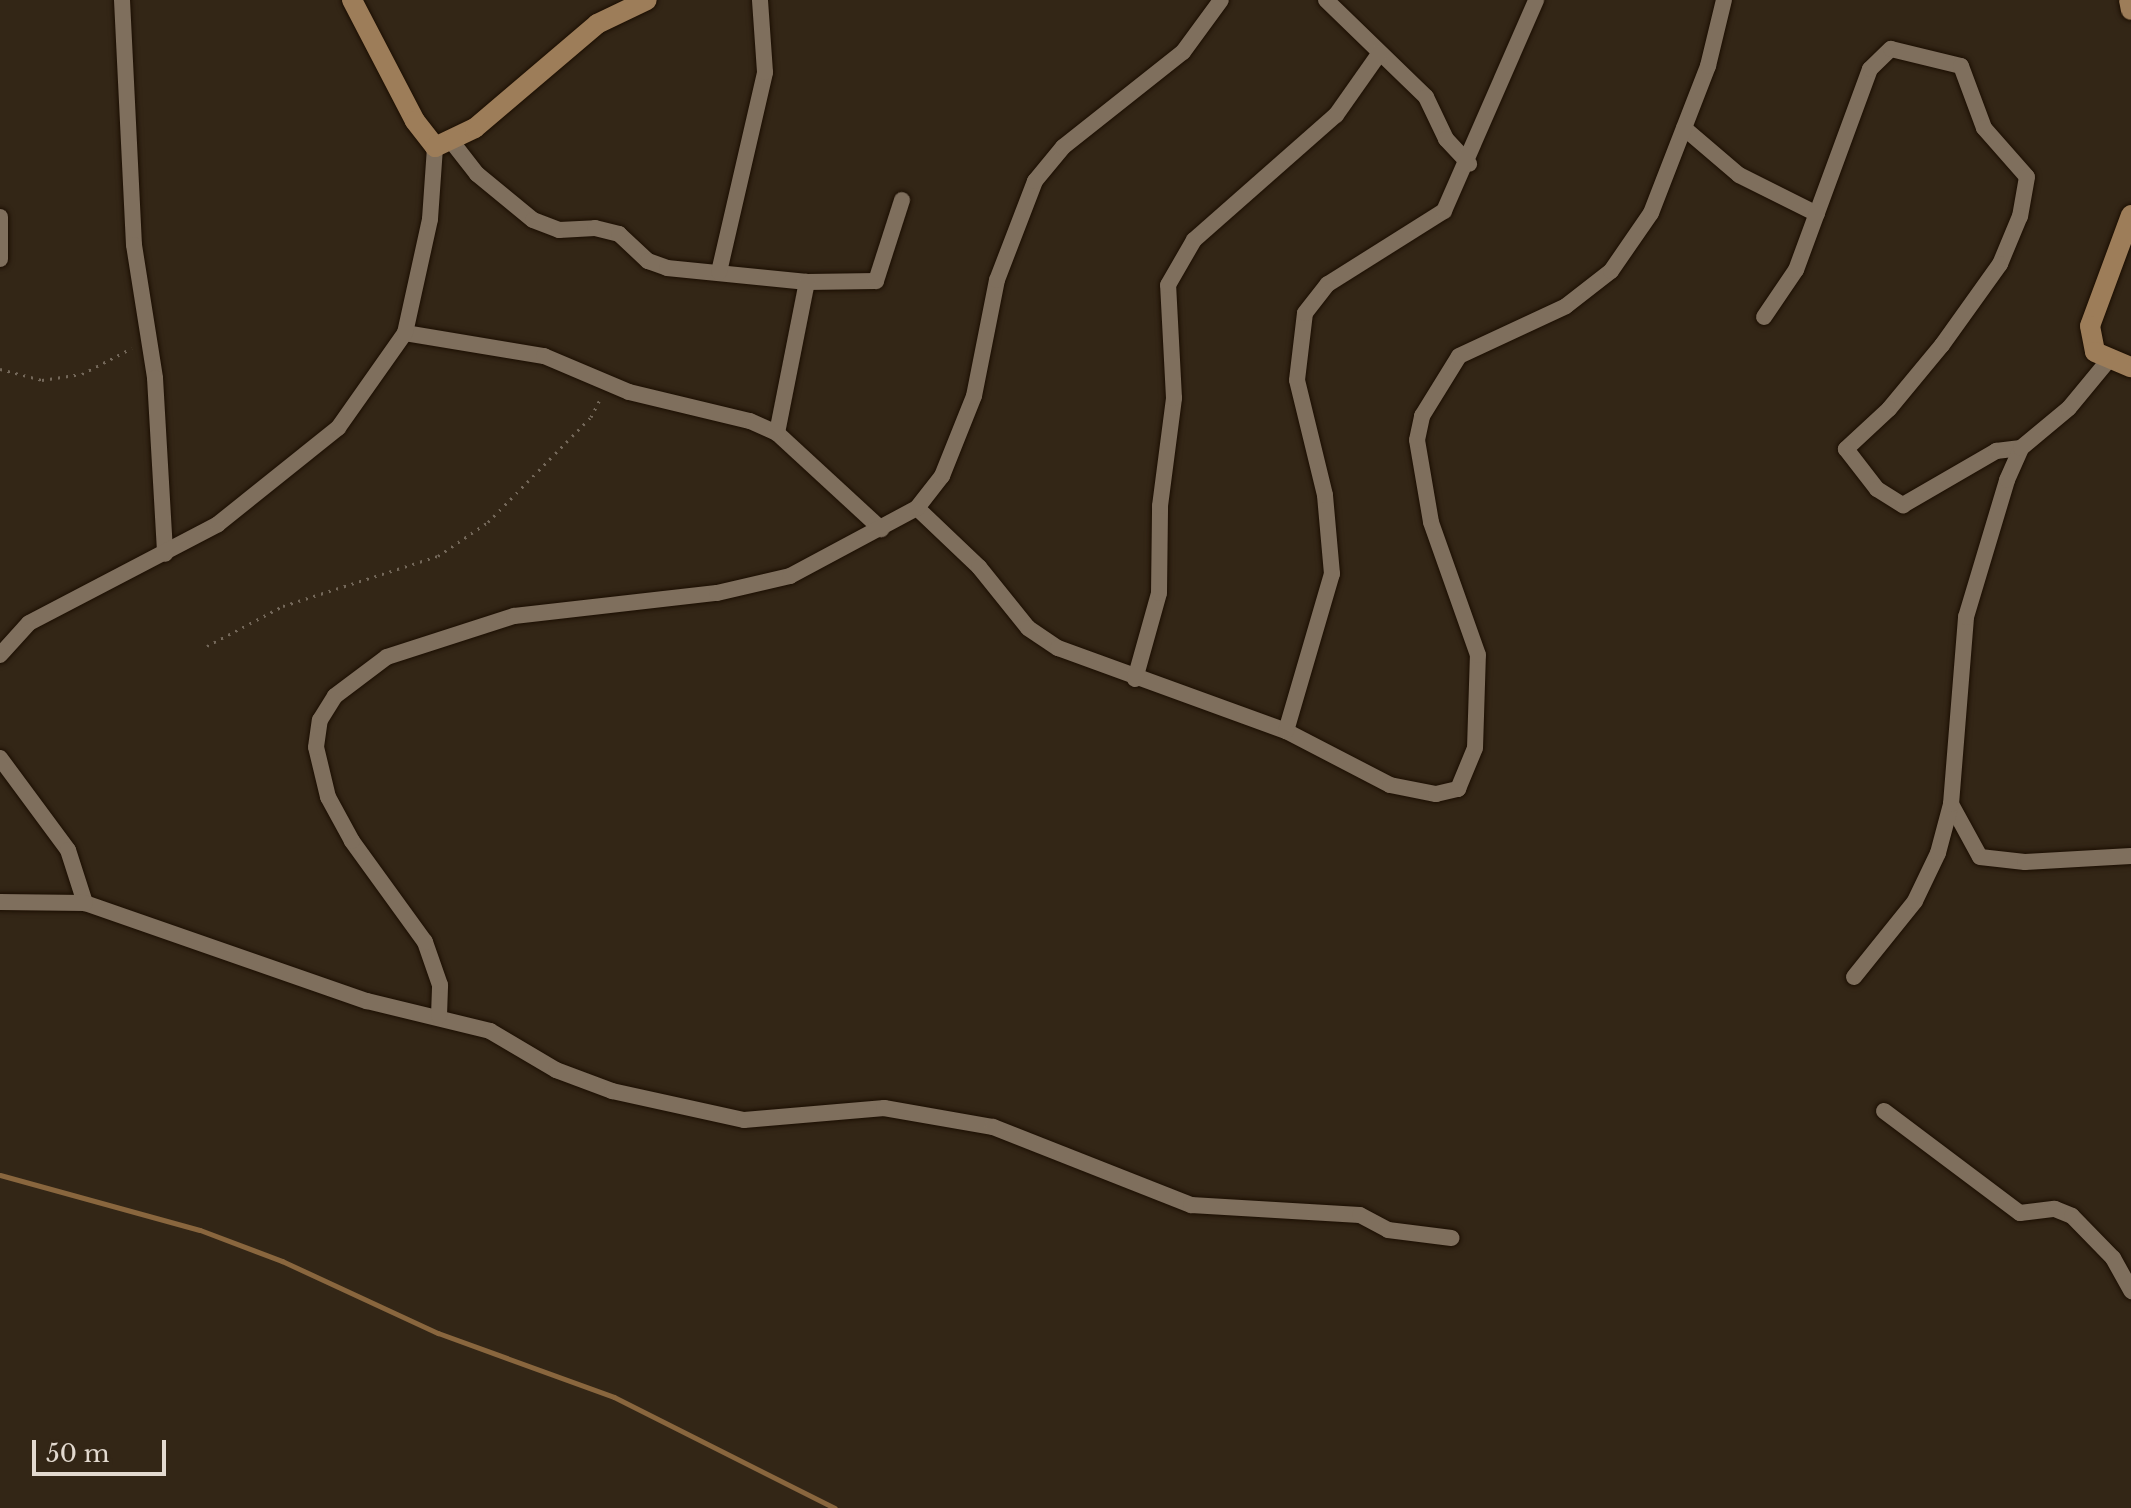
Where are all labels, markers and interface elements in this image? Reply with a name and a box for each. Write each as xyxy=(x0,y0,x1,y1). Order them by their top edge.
scale bar xyxy=(36,1424,170,1474)
text: 50 m xyxy=(46,1439,109,1468)

